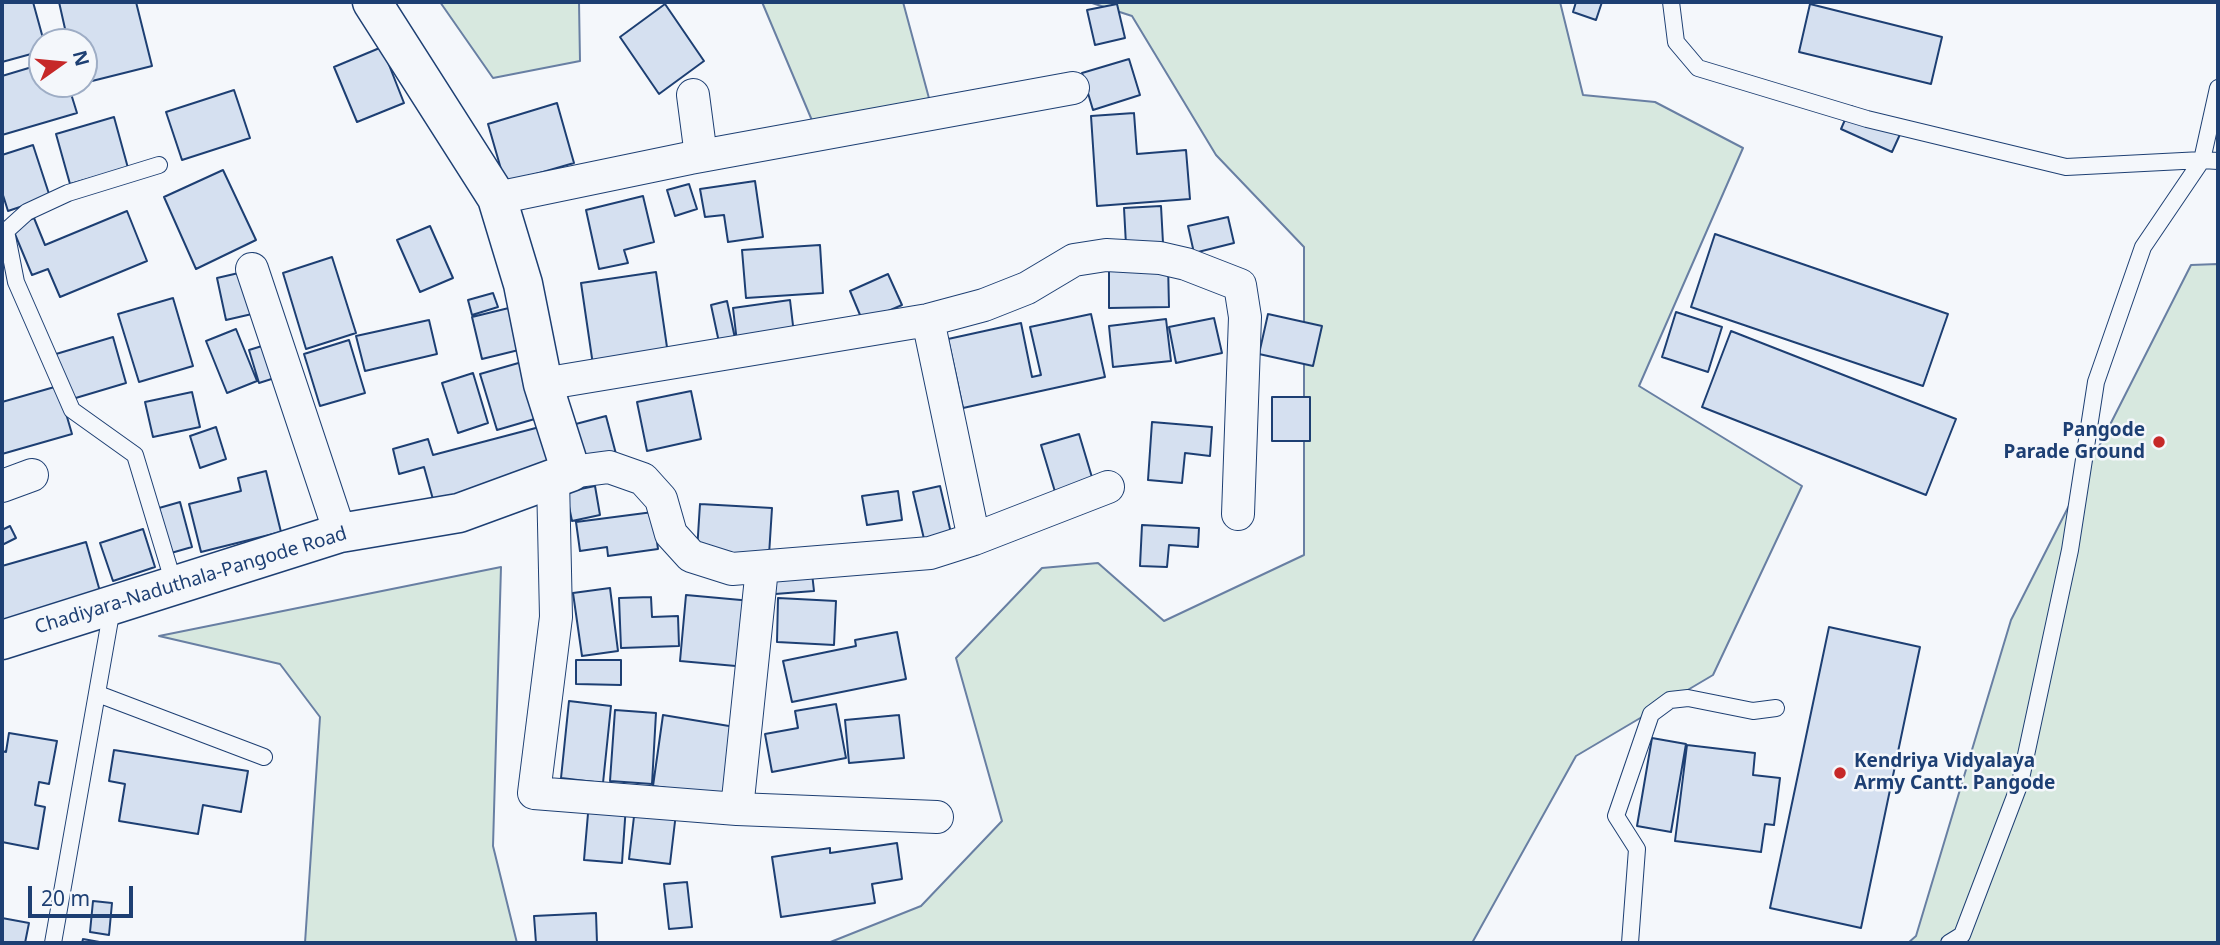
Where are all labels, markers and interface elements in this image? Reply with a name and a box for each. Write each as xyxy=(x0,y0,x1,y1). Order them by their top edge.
north arrow xyxy=(28,28,98,98)
text: N xyxy=(67,47,96,69)
place label: Pangode Parade Ground xyxy=(2004,420,2145,464)
marker: Pangode Parade Ground xyxy=(2151,434,2167,450)
street label: Chadiyara-Naduthala-Pangode Road xyxy=(32,523,350,639)
place label: Kendriya Vidyalaya Army Cantt. Pangode xyxy=(1854,751,2055,795)
marker: Kendriya Vidyalaya Army Cantt. Pangode xyxy=(1832,765,1848,781)
scale bar xyxy=(32,872,136,916)
text: 20 m xyxy=(41,884,90,912)

